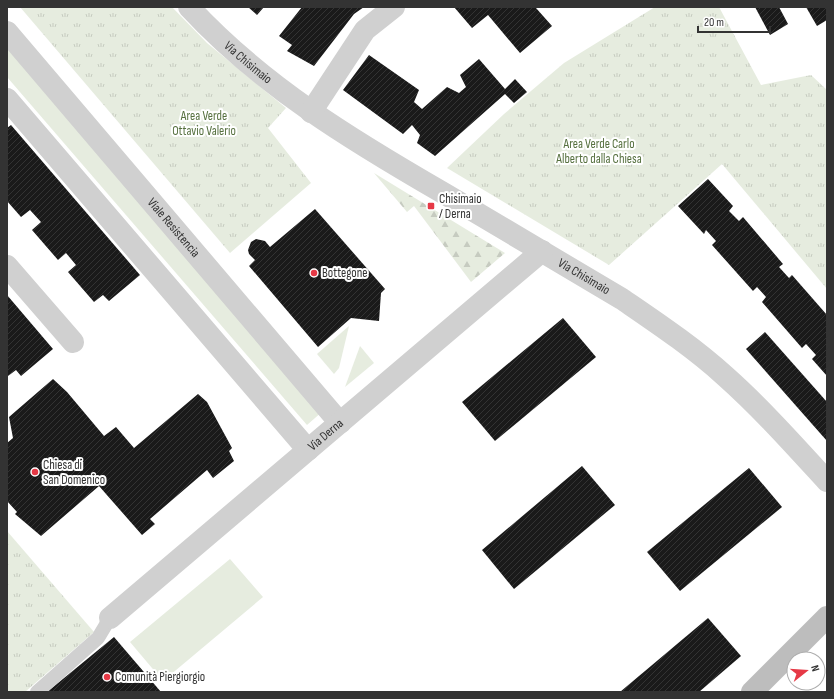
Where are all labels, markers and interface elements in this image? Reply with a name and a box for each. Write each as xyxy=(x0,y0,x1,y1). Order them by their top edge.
scale bar xyxy=(698,8,770,34)
text: 20 m xyxy=(704,15,724,30)
street label: Via Chisimaio xyxy=(221,38,275,87)
park label: Area Verde Ottavio Valerio xyxy=(172,108,236,139)
park label: Area Verde Carlo Alberto dalla Chiesa xyxy=(555,136,642,167)
place label: Chisimaio / Derna xyxy=(439,191,482,222)
street label: Viale Resistencia xyxy=(144,195,203,261)
marker: Chisimaio / Derna xyxy=(426,201,436,211)
street label: Via Chisimaio xyxy=(555,255,613,298)
place label: Bottegone xyxy=(322,265,368,281)
marker: Bottegone xyxy=(309,268,319,278)
street label: Via Derna xyxy=(305,415,347,454)
place label: Chiesa di San Domenico xyxy=(43,457,105,488)
marker: Chiesa di San Domenico xyxy=(30,467,40,477)
north arrow xyxy=(786,651,826,691)
text: N xyxy=(808,664,822,673)
place label: Comunità Piergiorgio xyxy=(115,669,205,685)
marker: Comunità Piergiorgio xyxy=(102,672,112,682)

